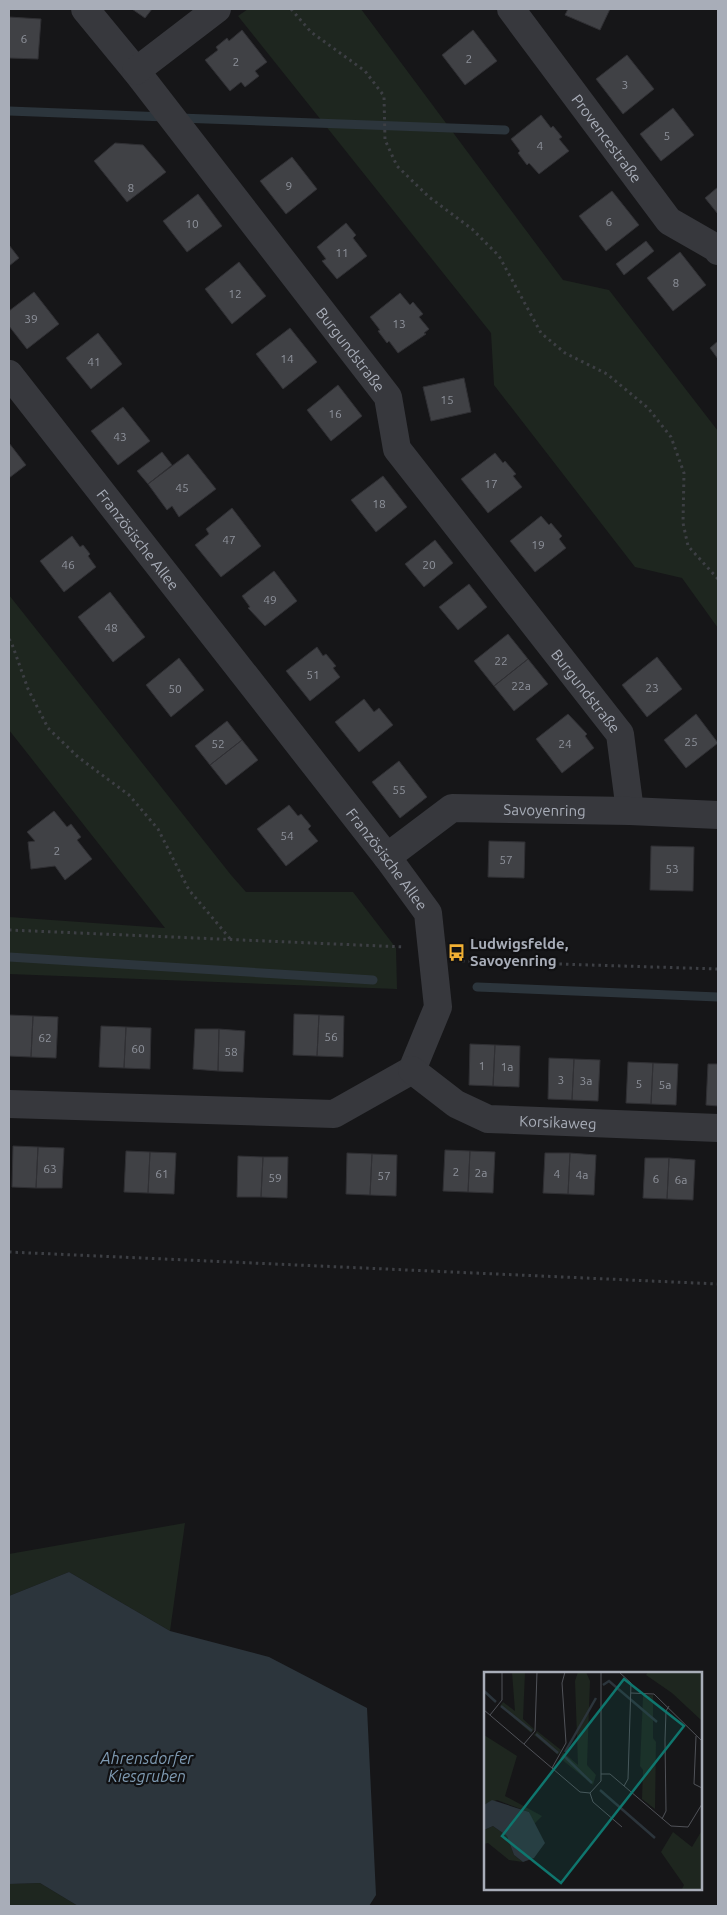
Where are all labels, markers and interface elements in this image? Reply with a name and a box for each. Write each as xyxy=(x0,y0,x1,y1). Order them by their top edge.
house number: 6 xyxy=(21,32,28,45)
house number: 2 xyxy=(466,52,472,65)
house number: 2 xyxy=(233,55,239,68)
house number: 3 xyxy=(622,78,628,91)
street label: Provencestraße xyxy=(569,91,646,186)
house number: 5 xyxy=(664,129,670,142)
house number: 4 xyxy=(537,139,544,152)
house number: 9 xyxy=(286,179,292,192)
house number: 8 xyxy=(128,181,135,194)
house number: 6 xyxy=(606,215,613,228)
house number: 10 xyxy=(185,217,199,230)
house number: 11 xyxy=(335,246,349,259)
house number: 8 xyxy=(673,276,680,289)
house number: 12 xyxy=(228,287,242,300)
street label: Burgundstraße xyxy=(313,304,389,395)
house number: 39 xyxy=(24,312,38,325)
house number: 13 xyxy=(392,317,406,330)
house number: 14 xyxy=(280,352,294,365)
house number: 41 xyxy=(87,355,101,368)
house number: 15 xyxy=(440,393,454,406)
house number: 16 xyxy=(328,407,342,420)
house number: 43 xyxy=(113,430,127,443)
house number: 17 xyxy=(484,477,498,490)
house number: 45 xyxy=(175,481,189,494)
street label: Französische Allee xyxy=(94,486,183,593)
house number: 18 xyxy=(372,497,386,510)
house number: 47 xyxy=(222,533,236,546)
house number: 19 xyxy=(531,538,545,551)
house number: 46 xyxy=(61,558,75,571)
house number: 20 xyxy=(422,558,436,571)
house number: 49 xyxy=(263,593,277,606)
house number: 48 xyxy=(104,621,118,634)
street label: Burgundstraße xyxy=(548,645,624,736)
house number: 22 xyxy=(494,654,508,667)
house number: 51 xyxy=(306,668,320,681)
house number: 22a xyxy=(511,679,531,692)
house number: 23 xyxy=(645,681,659,694)
house number: 50 xyxy=(168,682,182,695)
house number: 25 xyxy=(684,735,698,748)
house number: 52 xyxy=(211,737,225,750)
house number: 24 xyxy=(558,737,572,750)
house number: 55 xyxy=(392,783,406,796)
street label: Savoyenring xyxy=(503,800,586,819)
street label: Französische Allee xyxy=(343,805,431,913)
house number: 54 xyxy=(280,829,294,842)
house number: 2 xyxy=(54,844,60,857)
house number: 57 xyxy=(499,853,513,866)
house number: 53 xyxy=(665,862,679,875)
place label: Ludwigsfelde, Savoyenring xyxy=(470,935,569,969)
bus stop icon: Ludwigsfelde, Savoyenring xyxy=(446,942,466,962)
house number: 56 xyxy=(324,1030,338,1043)
house number: 62 xyxy=(38,1031,52,1044)
house number: 60 xyxy=(131,1042,145,1055)
house number: 58 xyxy=(224,1045,238,1058)
house number: 1 xyxy=(479,1059,485,1072)
house number: 1a xyxy=(501,1060,513,1073)
house number: 3 xyxy=(558,1073,564,1086)
house number: 3a xyxy=(580,1074,592,1087)
house number: 5 xyxy=(636,1077,642,1090)
house number: 5a xyxy=(659,1078,671,1091)
street label: Korsikaweg xyxy=(519,1112,597,1132)
house number: 63 xyxy=(43,1162,57,1175)
house number: 2 xyxy=(453,1165,459,1178)
house number: 2a xyxy=(475,1166,487,1179)
house number: 61 xyxy=(155,1167,169,1180)
house number: 4 xyxy=(554,1167,561,1180)
house number: 4a xyxy=(576,1168,588,1181)
house number: 57 xyxy=(377,1169,391,1182)
house number: 59 xyxy=(268,1171,282,1184)
house number: 6 xyxy=(653,1172,660,1185)
house number: 6a xyxy=(675,1173,687,1186)
inset map xyxy=(484,1672,702,1890)
water label: Ahrensdorfer Kiesgruben xyxy=(100,1749,194,1785)

